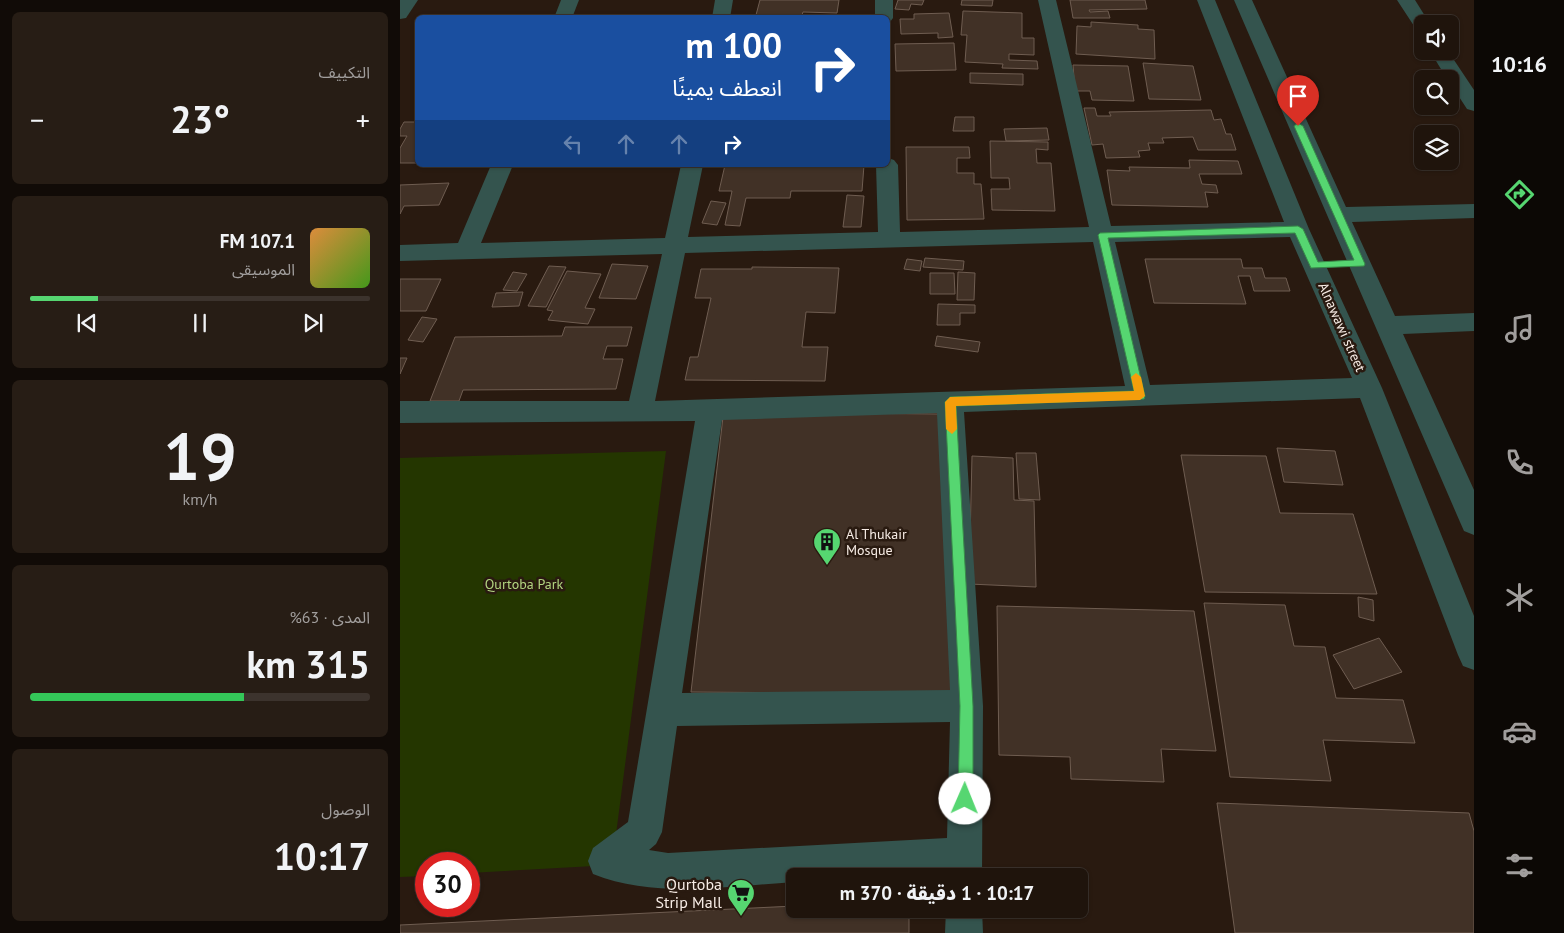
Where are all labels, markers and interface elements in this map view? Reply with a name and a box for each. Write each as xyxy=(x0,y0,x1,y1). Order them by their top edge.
map controls xyxy=(1414,15,1459,170)
button: sound xyxy=(1414,15,1459,60)
text: 100 m xyxy=(685,22,782,68)
icon: right xyxy=(800,35,865,100)
text: 10:16 xyxy=(1491,50,1547,78)
text: التكييف xyxy=(318,62,370,82)
button: search xyxy=(1414,70,1459,115)
text: انعطف يمينًا xyxy=(672,74,782,102)
pin xyxy=(1277,75,1319,126)
icon: arrive xyxy=(1284,82,1312,110)
text: 23° xyxy=(170,94,230,143)
text: − xyxy=(30,101,44,138)
text: + xyxy=(356,101,370,138)
button: layers xyxy=(1414,125,1459,170)
icon: left xyxy=(559,130,587,158)
icon: ahead xyxy=(612,130,640,158)
icon: ahead xyxy=(665,130,693,158)
icon: right xyxy=(718,130,746,158)
icon: directions xyxy=(1502,177,1537,212)
text: 107.1 FM xyxy=(220,229,295,253)
text: الموسيقى xyxy=(232,259,295,279)
street label: Alnawawi street xyxy=(1314,279,1370,375)
icon: previous xyxy=(73,309,101,337)
icon: pause xyxy=(186,309,214,337)
icon: next xyxy=(299,309,327,337)
icon: music xyxy=(1502,311,1537,346)
text: 19 xyxy=(163,414,237,498)
icon: phone xyxy=(1502,445,1537,480)
text: km/h xyxy=(182,489,218,509)
place label: Al Thukair Mosque xyxy=(846,525,907,559)
building icon: Al Thukair Mosque xyxy=(812,527,842,566)
park label: Qurtoba Park xyxy=(485,575,563,593)
icon: climate xyxy=(1502,580,1537,615)
text: المدى · 63% xyxy=(289,607,370,627)
text: 315 km xyxy=(246,639,370,688)
icon: car xyxy=(1502,714,1537,749)
position arrow xyxy=(938,772,990,824)
text: الوصول xyxy=(321,799,370,819)
text: 10:17 xyxy=(274,831,370,880)
icon: filters xyxy=(1502,848,1537,883)
speed limit sign: 30 xyxy=(415,852,480,917)
place label: Qurtoba Strip Mall xyxy=(655,874,722,912)
supermarket icon: Qurtoba Strip Mall xyxy=(726,878,756,917)
text: 10:17 · 1 دقيقة · 370 m xyxy=(840,881,1034,905)

